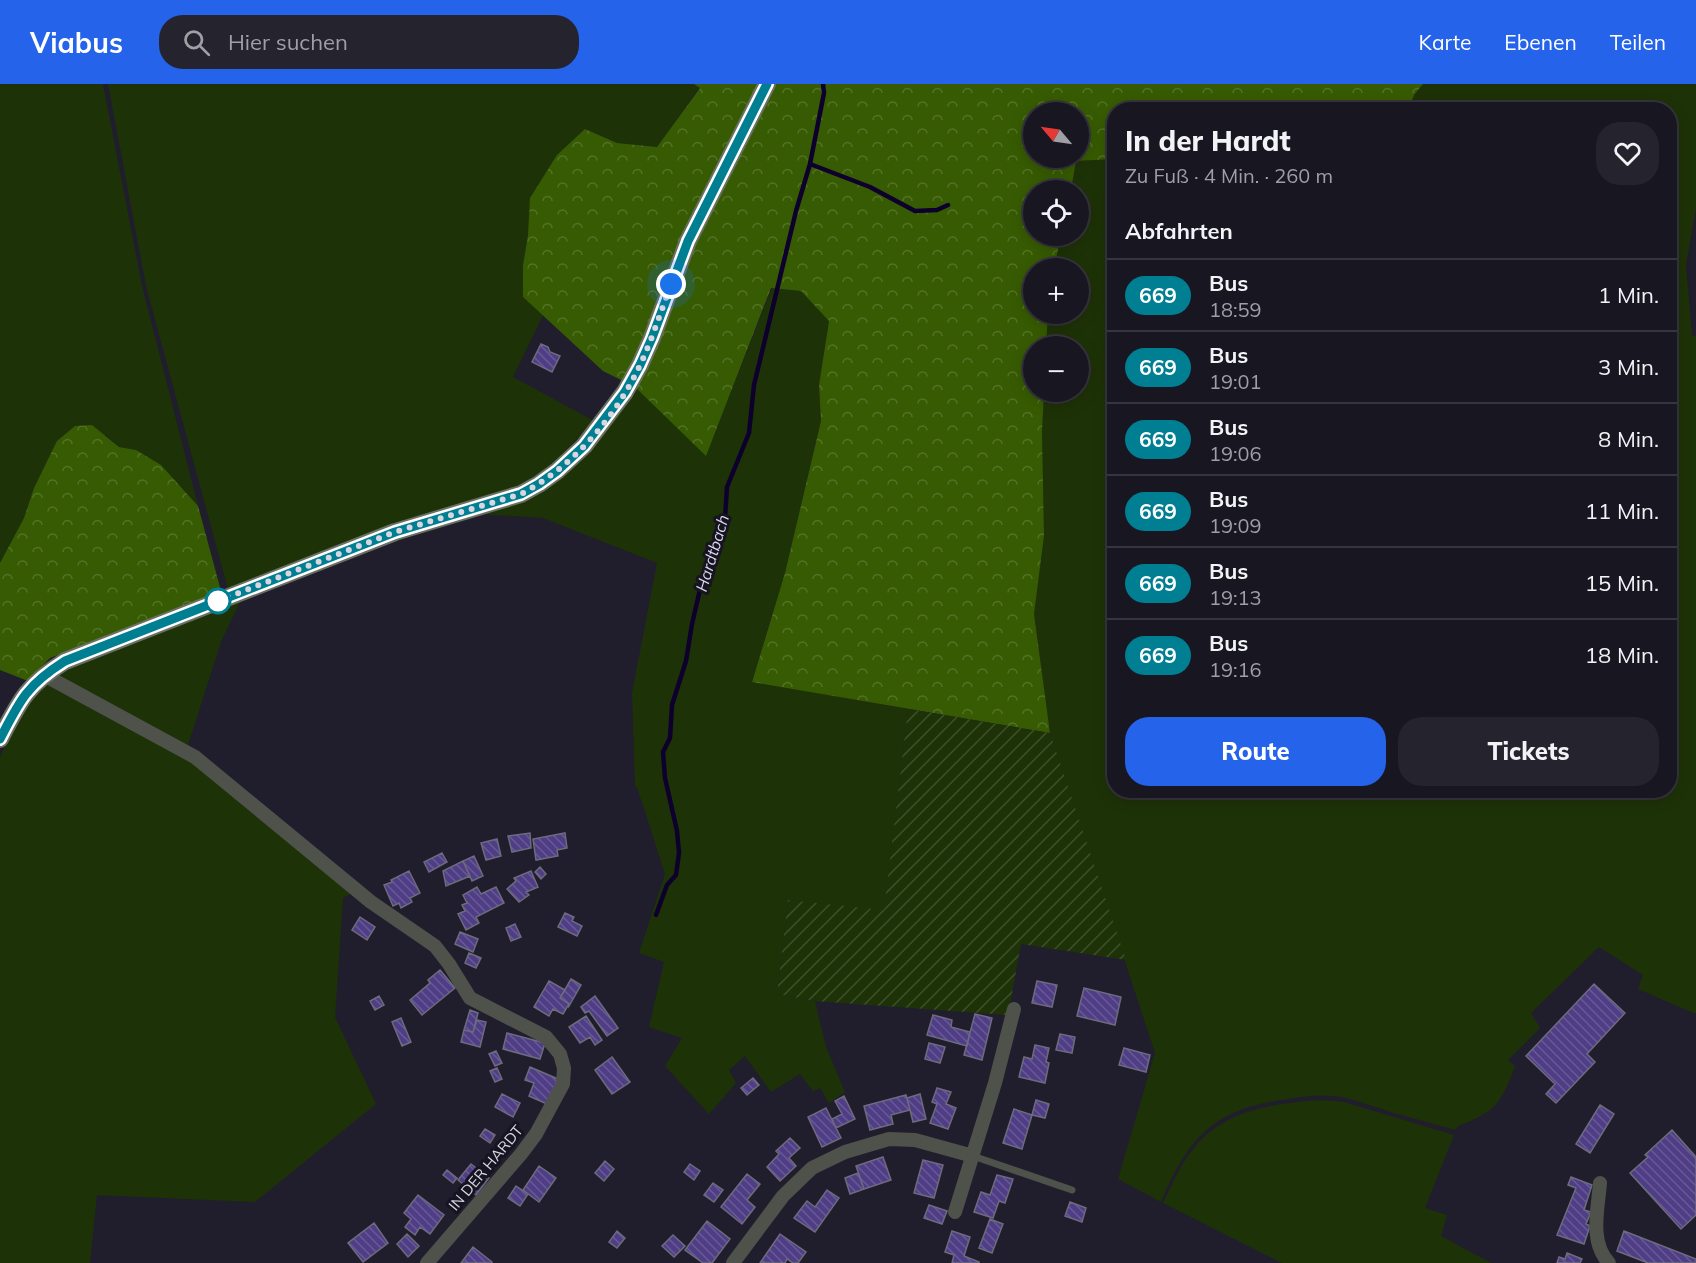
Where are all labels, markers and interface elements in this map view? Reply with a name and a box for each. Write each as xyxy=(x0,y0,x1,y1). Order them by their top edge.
search box xyxy=(159,15,579,69)
text: Viabus xyxy=(30,25,123,60)
icon: search xyxy=(180,26,213,59)
text: Hier suchen xyxy=(228,28,348,56)
text: Karte xyxy=(1419,29,1471,55)
text: Ebenen xyxy=(1504,29,1577,55)
text: Teilen xyxy=(1610,29,1666,55)
north arrow xyxy=(1023,102,1089,168)
map controls xyxy=(1023,102,1089,402)
button: heart xyxy=(1596,122,1659,185)
text: In der Hardt xyxy=(1125,123,1291,158)
text: Zu Fuß · 4 Min. · 260 m xyxy=(1125,163,1333,188)
button: locate xyxy=(1023,180,1089,246)
text: Abfahrten xyxy=(1125,217,1233,245)
button: + xyxy=(1023,258,1089,324)
your location xyxy=(656,269,686,299)
text: Bus xyxy=(1209,269,1248,297)
text: 1 Min. xyxy=(1598,281,1659,309)
text: 669 xyxy=(1139,282,1177,308)
text: 18:59 xyxy=(1209,297,1262,322)
button: − xyxy=(1023,336,1089,402)
text: Bus xyxy=(1209,341,1248,369)
text: 3 Min. xyxy=(1598,353,1659,381)
text: 669 xyxy=(1139,354,1177,380)
text: 19:01 xyxy=(1209,369,1262,394)
text: Bus xyxy=(1209,413,1248,441)
text: 8 Min. xyxy=(1598,425,1659,453)
text: 669 xyxy=(1139,426,1177,452)
text: 19:06 xyxy=(1209,441,1262,466)
text: Bus xyxy=(1209,485,1248,513)
text: 11 Min. xyxy=(1585,497,1659,525)
text: 669 xyxy=(1139,498,1177,524)
water label: Hardtbach xyxy=(691,512,733,594)
text: 19:09 xyxy=(1209,513,1262,538)
text: Bus xyxy=(1209,557,1248,585)
text: 15 Min. xyxy=(1585,569,1659,597)
text: 669 xyxy=(1139,570,1177,596)
text: 19:13 xyxy=(1209,585,1262,610)
unlabelled marker xyxy=(205,588,231,614)
text: Bus xyxy=(1209,629,1248,657)
text: 18 Min. xyxy=(1585,641,1659,669)
text: 669 xyxy=(1139,642,1177,668)
text: 19:16 xyxy=(1209,657,1262,682)
button: Route xyxy=(1125,717,1386,786)
button: Tickets xyxy=(1398,717,1659,786)
street label: IN DER HARDT xyxy=(444,1121,527,1214)

